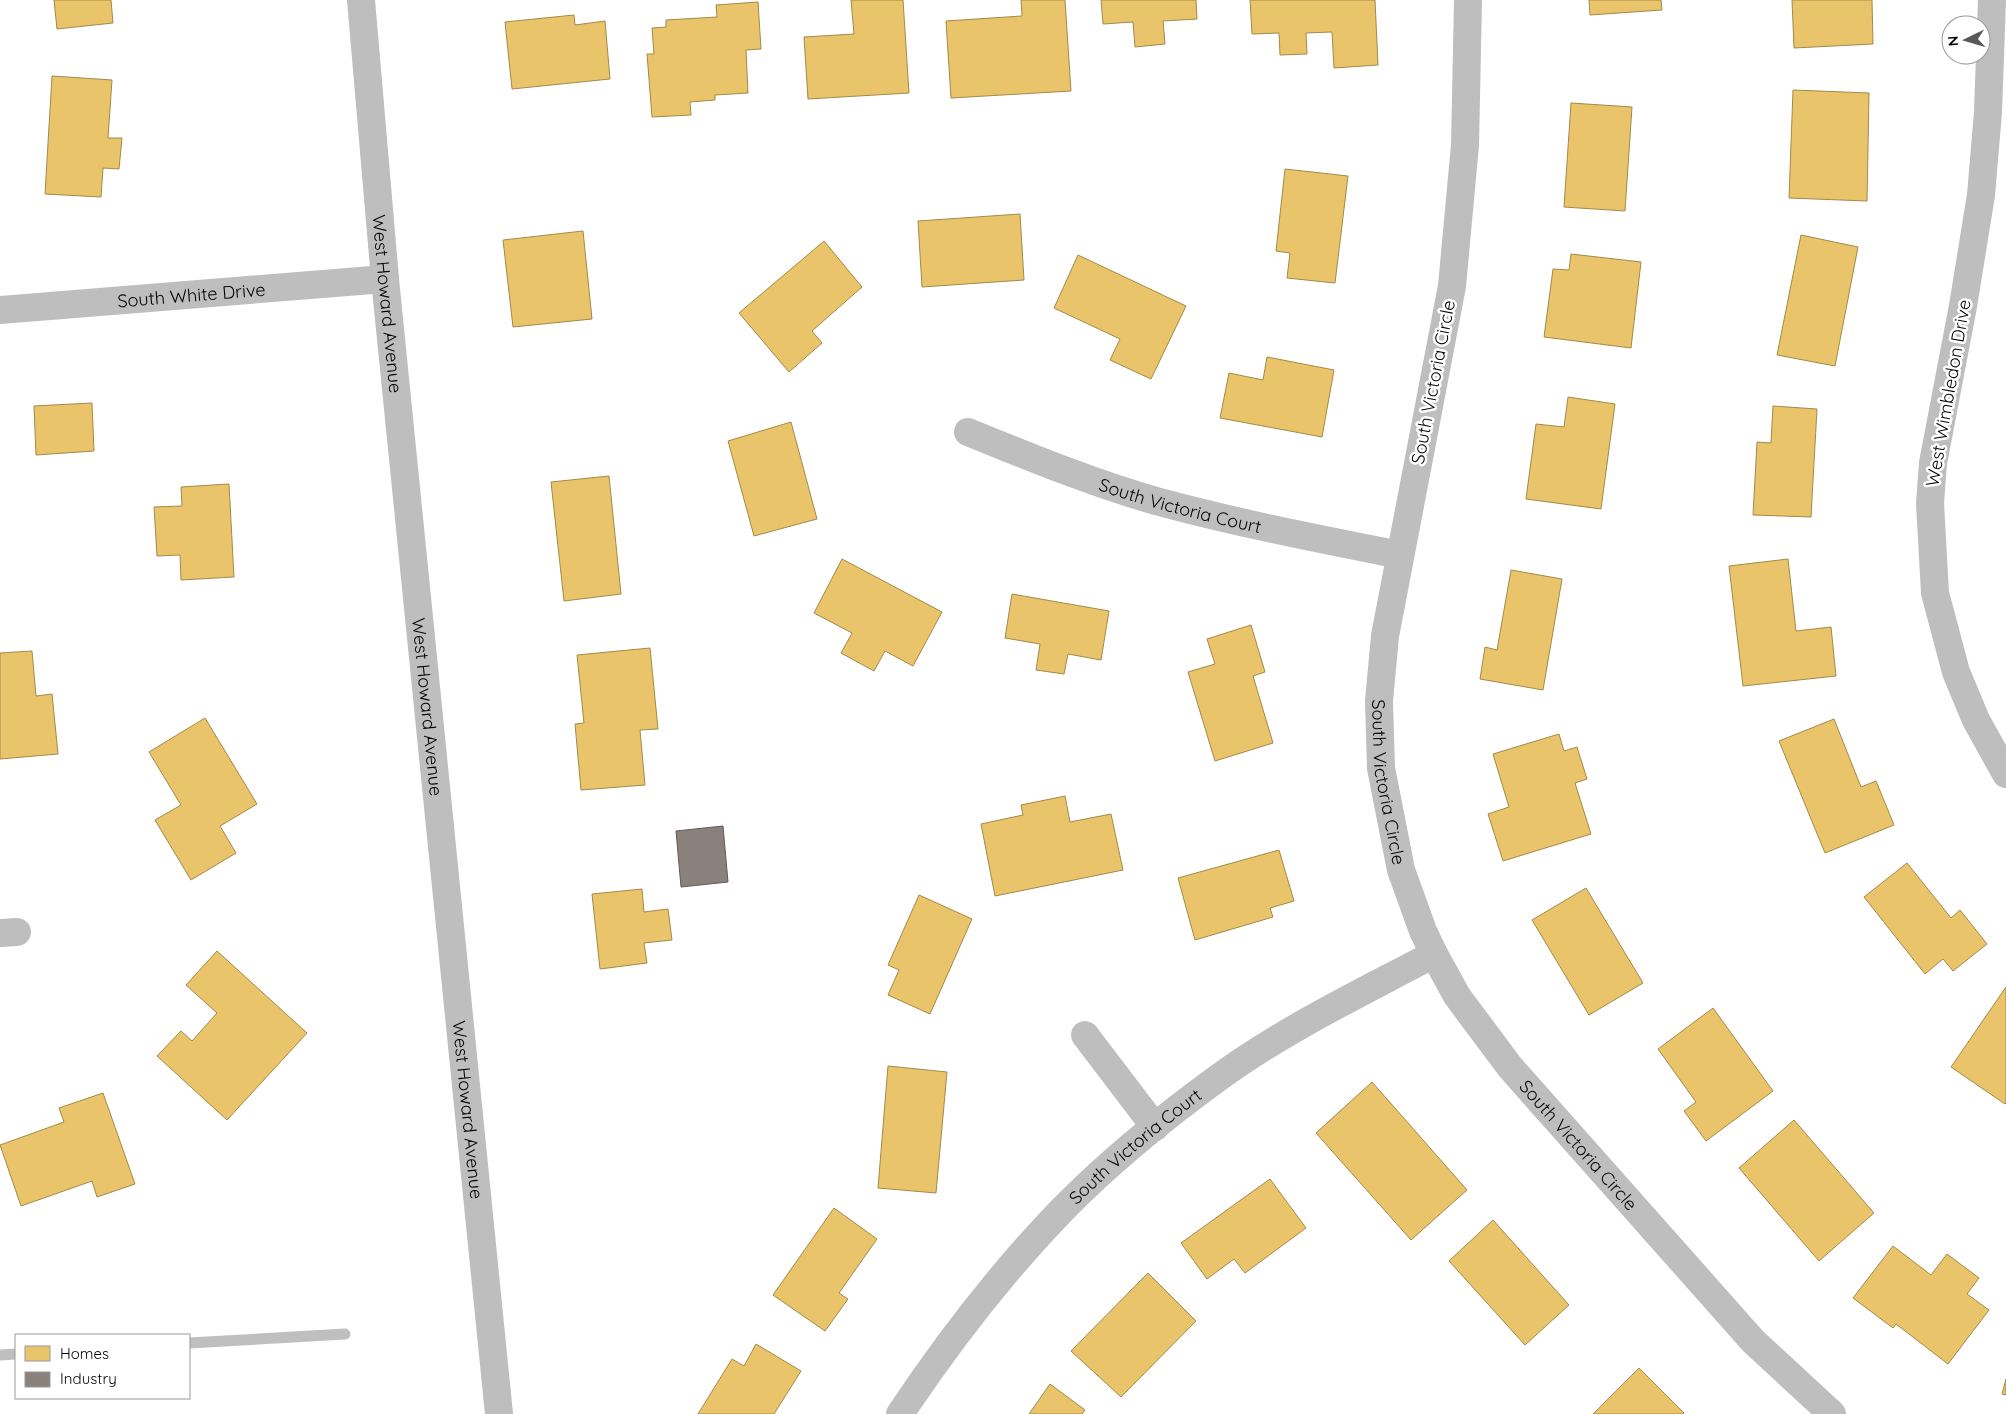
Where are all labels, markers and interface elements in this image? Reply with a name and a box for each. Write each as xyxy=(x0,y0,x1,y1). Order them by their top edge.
north arrow xyxy=(1941,15,1991,65)
text: N xyxy=(1944,35,1962,47)
street label: West Howard Avenue xyxy=(368,214,408,394)
street label: South White Drive xyxy=(116,277,266,312)
street label: South Victoria Circle xyxy=(1406,298,1460,466)
street label: West Wimbledon Drive xyxy=(1920,298,1976,488)
street label: South Victoria Court xyxy=(1096,472,1264,538)
street label: West Howard Avenue xyxy=(408,617,448,797)
street label: South Victoria Circle xyxy=(1367,699,1411,867)
street label: West Howard Avenue xyxy=(448,1020,489,1200)
street label: South Victoria Circle xyxy=(1515,1075,1643,1215)
street label: South Victoria Court xyxy=(1063,1083,1206,1209)
legend xyxy=(15,1334,190,1399)
text: Homes xyxy=(60,1344,109,1363)
text: Industry xyxy=(60,1369,117,1388)

